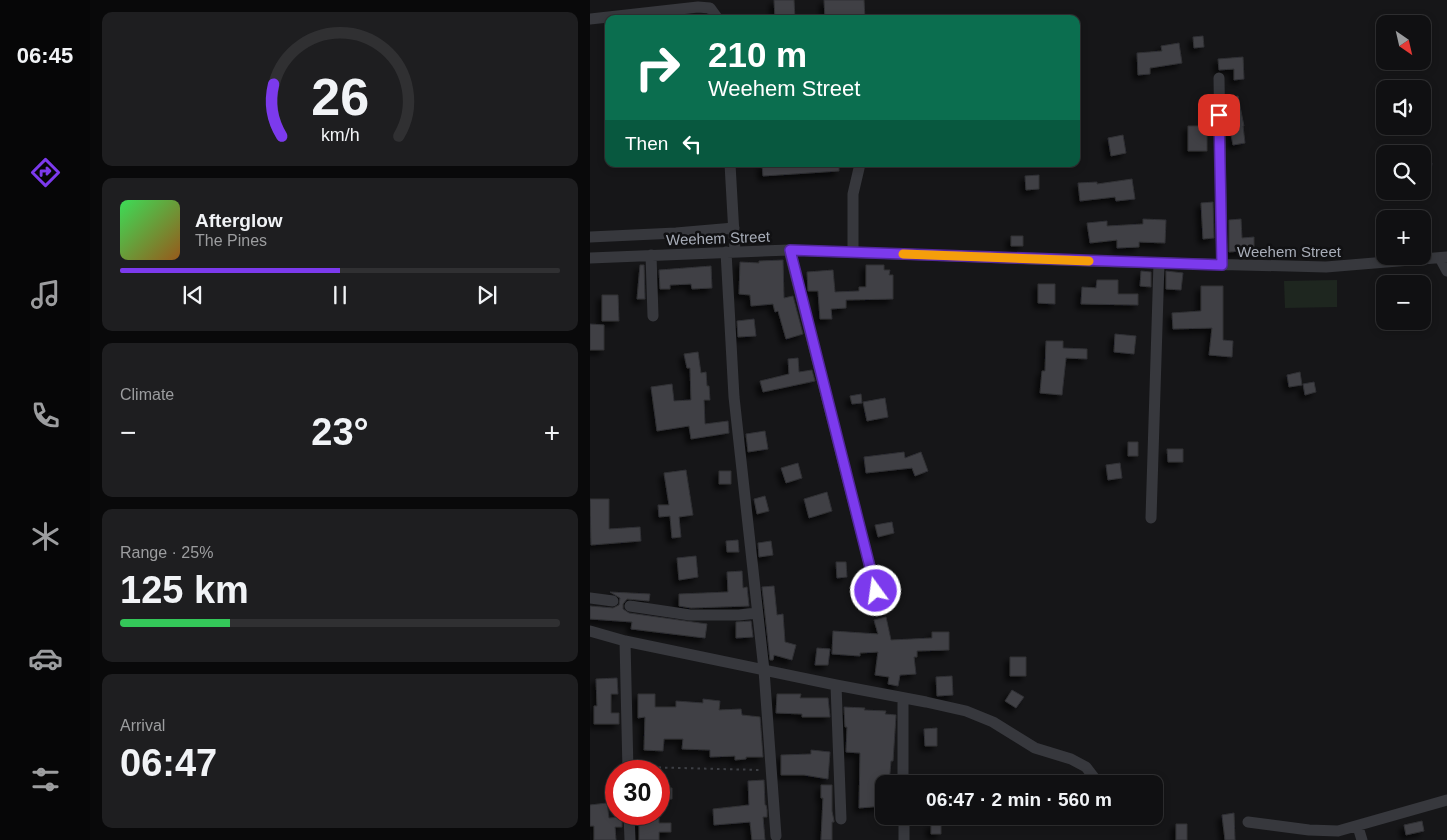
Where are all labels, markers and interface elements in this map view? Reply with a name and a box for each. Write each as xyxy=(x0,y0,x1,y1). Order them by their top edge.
north arrow xyxy=(1376,15,1431,70)
map controls xyxy=(1376,15,1431,330)
icon: right xyxy=(625,35,690,100)
text: 210 m xyxy=(708,35,807,74)
text: 06:45 xyxy=(17,43,73,68)
text: 26 xyxy=(311,68,369,126)
text: Weehem Street xyxy=(708,76,860,101)
button: sound xyxy=(1376,80,1431,135)
pin xyxy=(1198,94,1240,136)
icon: arrive xyxy=(1205,101,1233,129)
text: km/h xyxy=(321,125,359,145)
icon: left xyxy=(678,130,706,158)
text: Then xyxy=(625,133,668,154)
button: search xyxy=(1376,145,1431,200)
icon: directions xyxy=(28,155,63,190)
text: Afterglow xyxy=(195,210,283,231)
button: + xyxy=(1376,210,1431,265)
street label: Weehem Street xyxy=(666,228,771,248)
text: The Pines xyxy=(195,232,267,249)
street label: Weehem Street xyxy=(1237,243,1342,260)
button: − xyxy=(1376,275,1431,330)
icon: music xyxy=(28,277,63,312)
icon: previous xyxy=(179,281,207,309)
icon: pause xyxy=(326,281,354,309)
icon: next xyxy=(473,281,501,309)
text: Climate xyxy=(120,386,174,403)
icon: phone xyxy=(28,398,63,433)
text: 23° xyxy=(311,411,369,453)
text: − xyxy=(120,417,136,448)
text: + xyxy=(544,417,560,448)
icon: climate xyxy=(28,519,63,554)
text: Range · 25% xyxy=(120,544,213,561)
position arrow xyxy=(849,564,901,616)
text: 125 km xyxy=(120,569,249,611)
icon: car xyxy=(28,641,63,676)
text: Arrival xyxy=(120,717,165,734)
text: 06:47 xyxy=(120,742,217,784)
speed limit sign: 30 xyxy=(605,760,670,825)
icon: filters xyxy=(28,762,63,797)
text: 06:47 · 2 min · 560 m xyxy=(926,789,1112,810)

